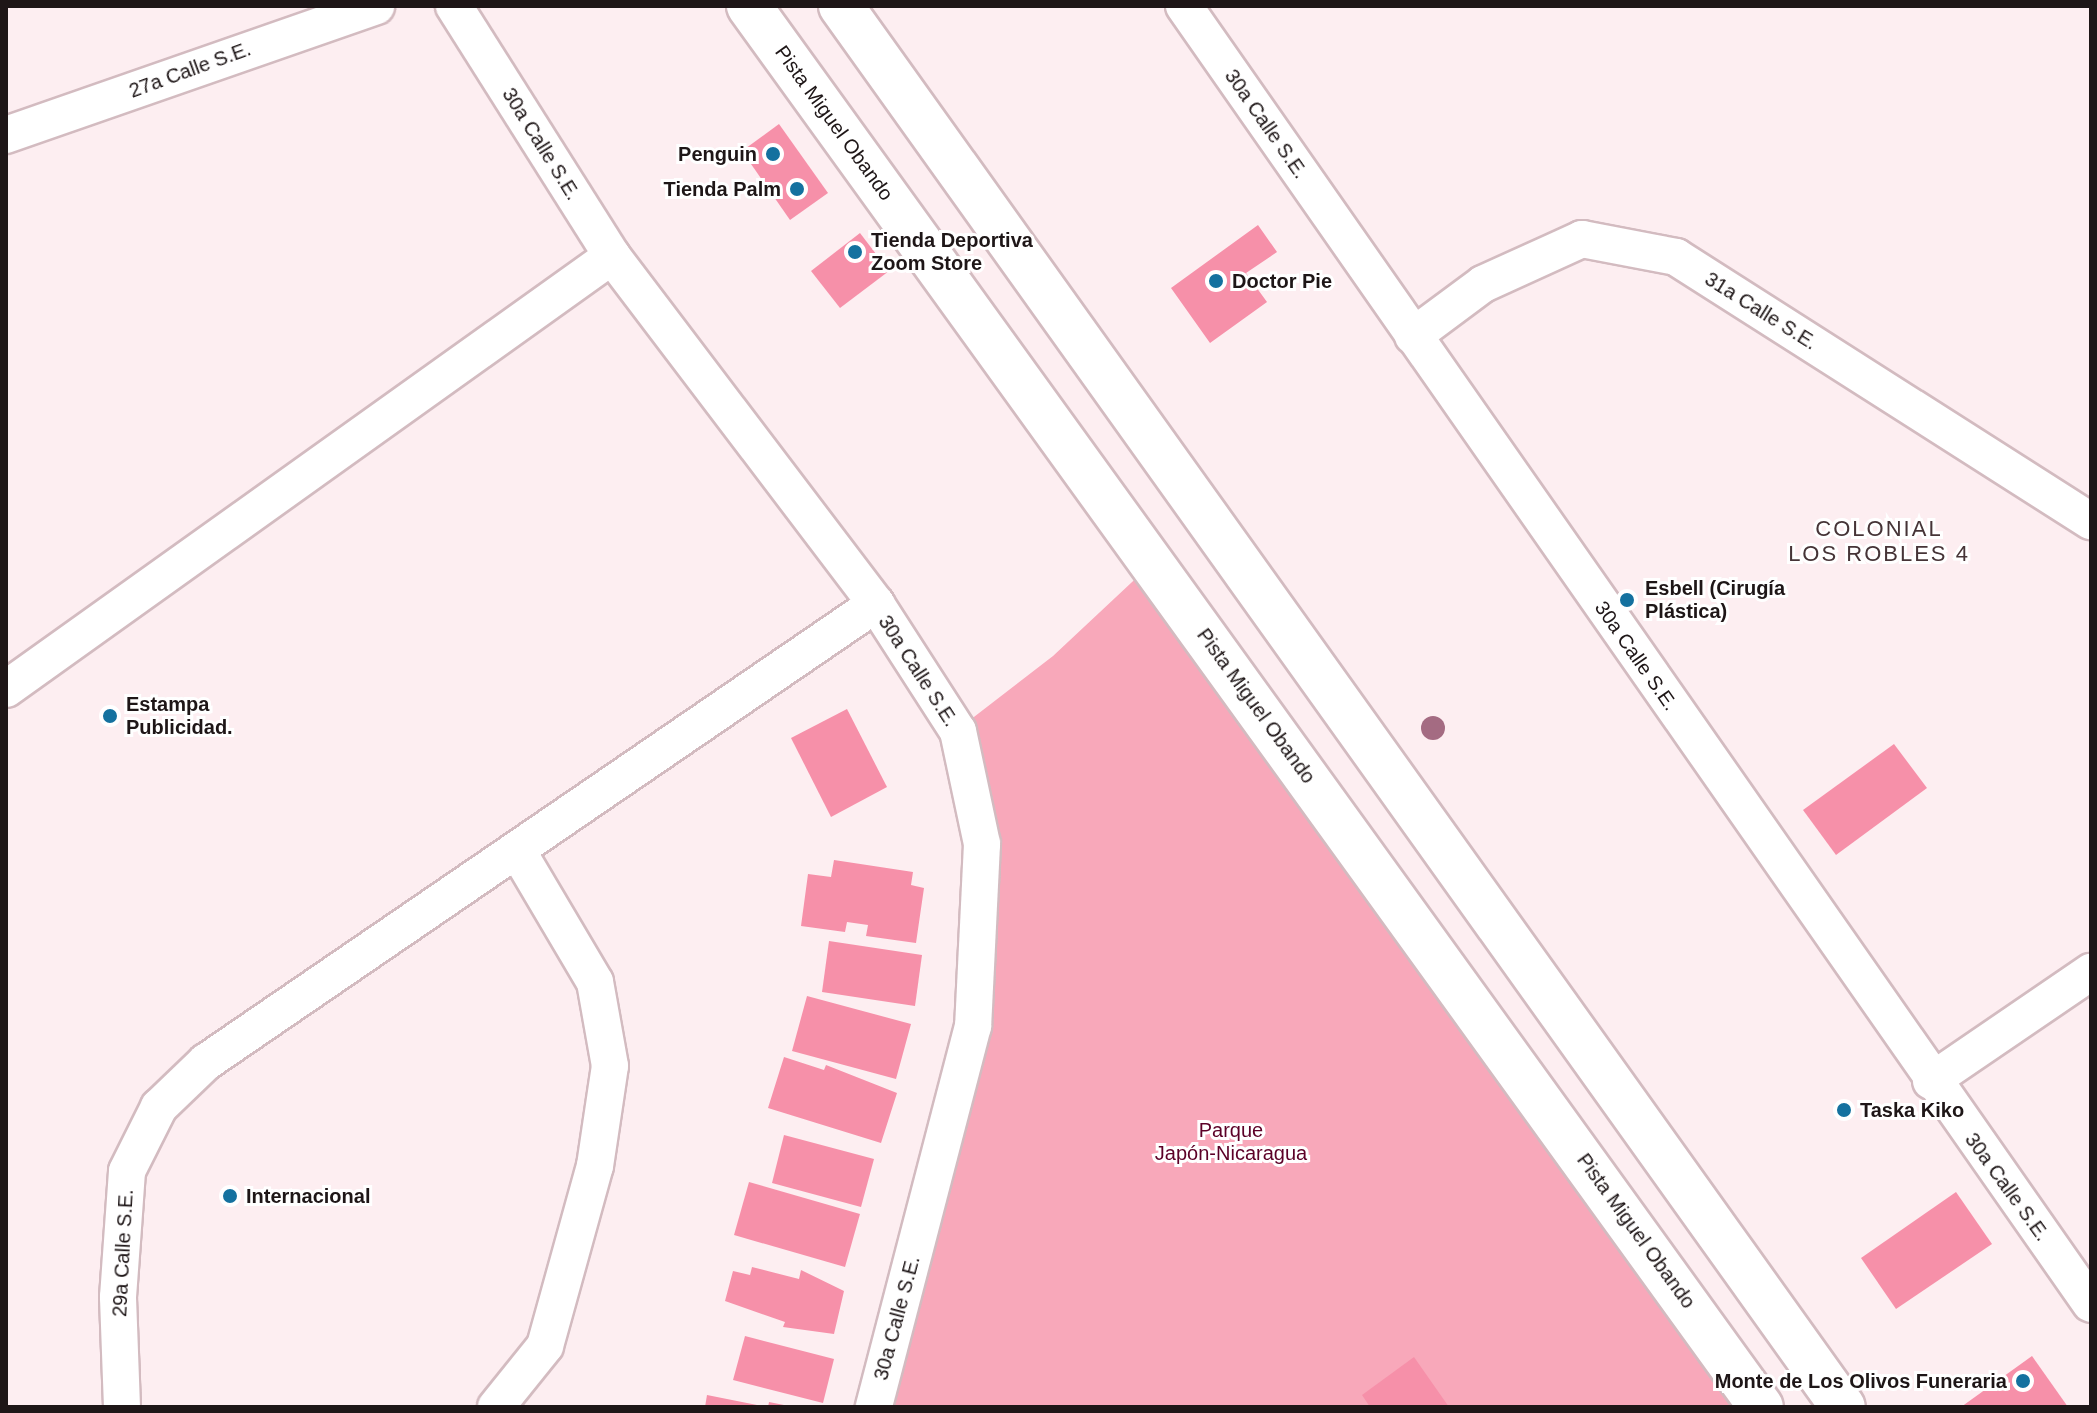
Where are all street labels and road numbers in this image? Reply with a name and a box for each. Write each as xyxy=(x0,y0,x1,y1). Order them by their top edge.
street label: 27a Calle S.E. xyxy=(126,37,254,103)
street label: Pista Miguel Obando xyxy=(770,41,898,205)
street label: 30a Calle S.E. xyxy=(1220,65,1312,183)
street label: 30a Calle S.E. xyxy=(497,83,585,205)
street label: 31a Calle S.E. xyxy=(1700,267,1822,355)
street label: 30a Calle S.E. xyxy=(1590,597,1682,715)
street label: 30a Calle S.E. xyxy=(873,611,963,731)
street label: Pista Miguel Obando xyxy=(1192,624,1320,788)
street label: 30a Calle S.E. xyxy=(1960,1128,2054,1246)
street label: Pista Miguel Obando xyxy=(1572,1149,1700,1313)
street label: 29a Calle S.E. xyxy=(108,1189,138,1317)
street label: 30a Calle S.E. xyxy=(869,1253,925,1383)

